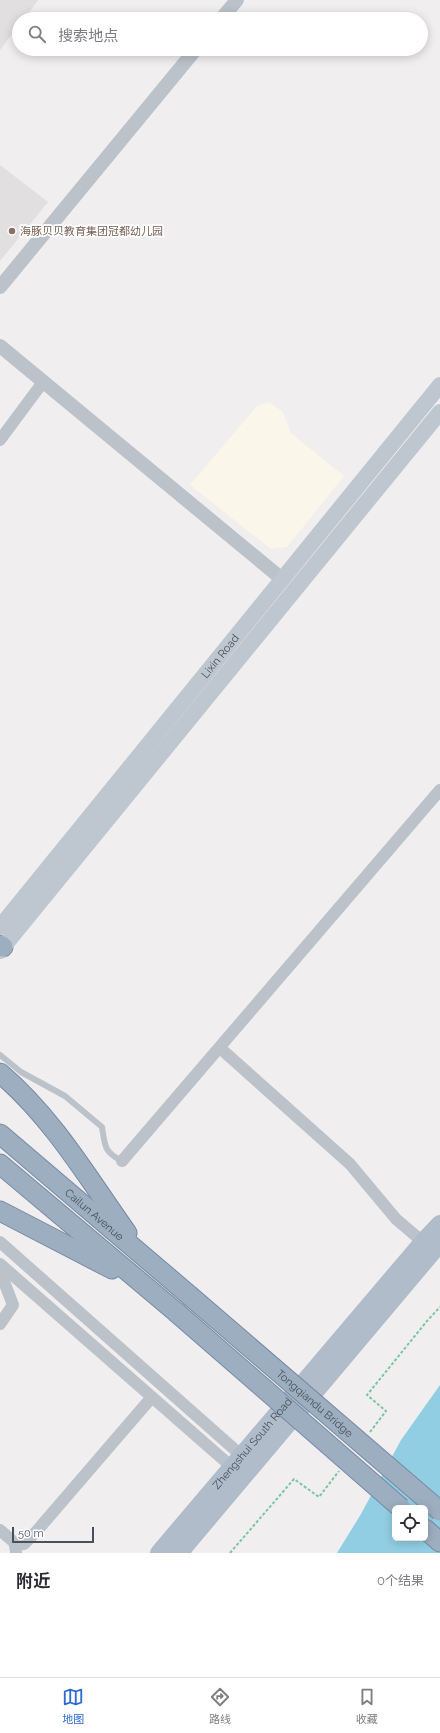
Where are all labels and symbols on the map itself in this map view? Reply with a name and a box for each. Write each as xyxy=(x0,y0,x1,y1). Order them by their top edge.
place label: 海豚贝贝教育集团冠都幼儿园 xyxy=(20,225,163,238)
marker: 海豚贝贝教育集团冠都幼儿园 xyxy=(7,226,17,236)
street label: Lixin Road xyxy=(199,632,242,681)
street label: Cailun Avenue xyxy=(62,1186,126,1244)
street label: Tongqiandu Bridge xyxy=(274,1367,356,1441)
street label: Zhengshui South Road xyxy=(210,1395,295,1492)
scale bar xyxy=(12,1525,94,1544)

